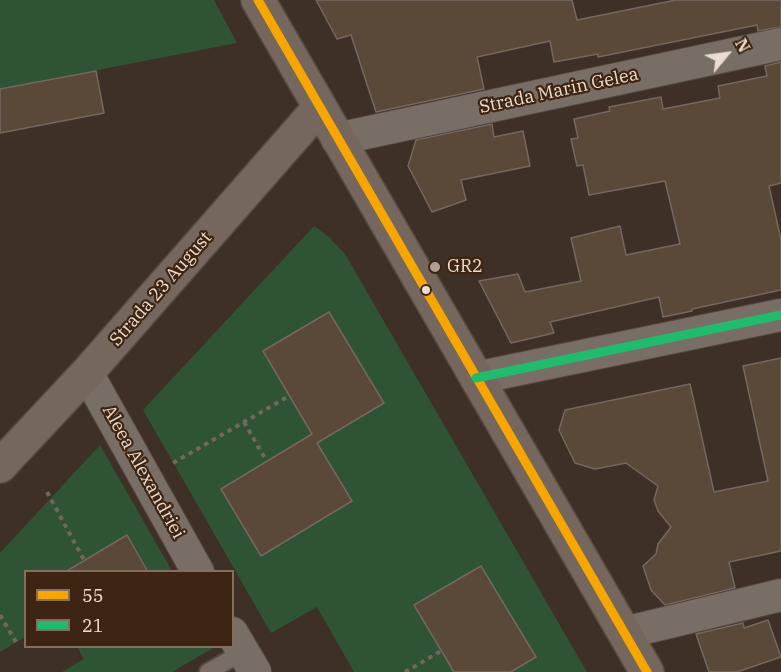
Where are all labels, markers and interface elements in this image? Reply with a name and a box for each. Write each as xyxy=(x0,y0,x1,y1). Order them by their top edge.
north arrow xyxy=(697,24,757,84)
text: N xyxy=(731,35,755,56)
street label: Strada Marin Gelea xyxy=(477,64,641,118)
street label: Strada 23 August xyxy=(105,227,217,351)
place label: GR2 xyxy=(447,256,483,278)
marker: GR2 xyxy=(428,260,442,274)
unlabelled marker xyxy=(420,284,432,296)
street label: Aleea Alexandriei xyxy=(97,401,189,543)
legend xyxy=(24,570,234,648)
text: 55 xyxy=(82,584,104,607)
text: 21 xyxy=(82,614,104,637)

